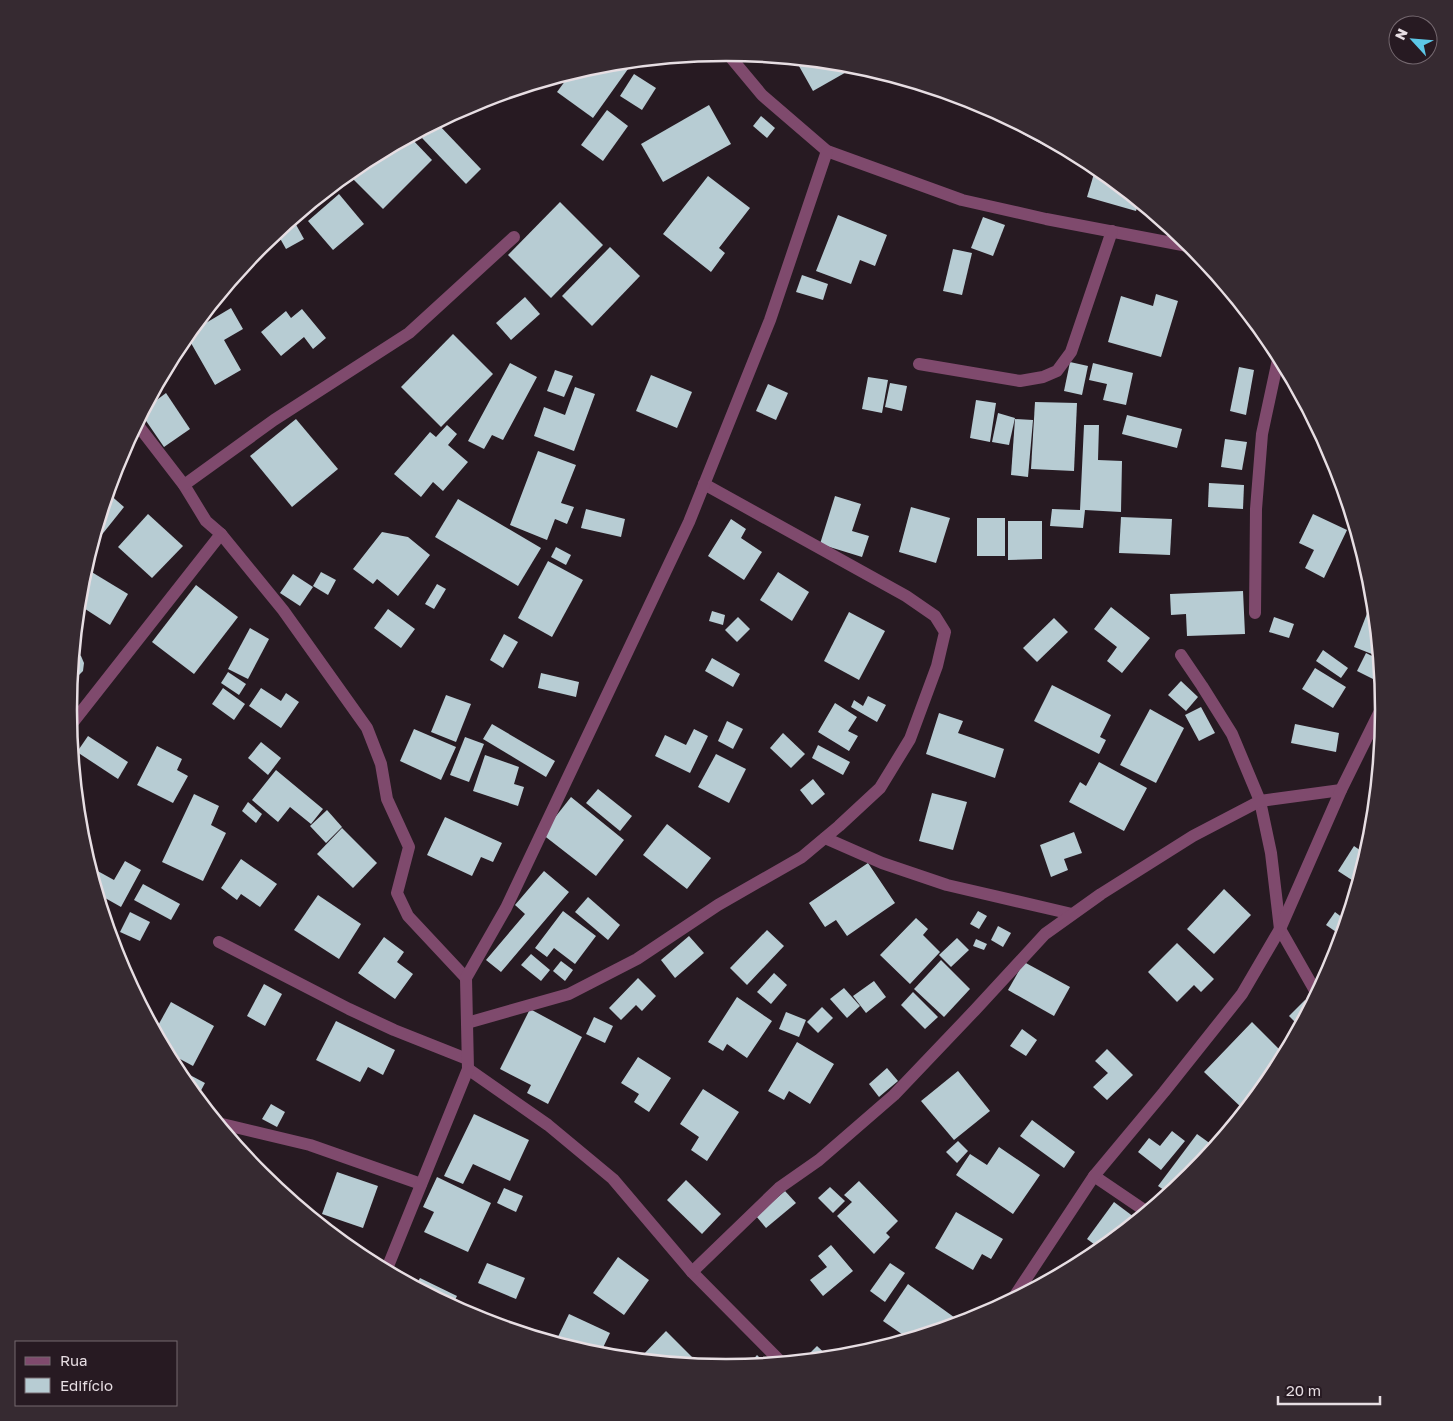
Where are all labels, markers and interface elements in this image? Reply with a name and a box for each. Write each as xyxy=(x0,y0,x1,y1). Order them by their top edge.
north arrow xyxy=(1388,15,1438,65)
text: N xyxy=(1391,26,1411,43)
legend xyxy=(15,1341,178,1406)
text: Rua xyxy=(60,1351,87,1369)
scale bar xyxy=(1278,1374,1380,1406)
text: Edifício xyxy=(60,1376,113,1394)
text: 20 m xyxy=(1286,1381,1321,1399)

